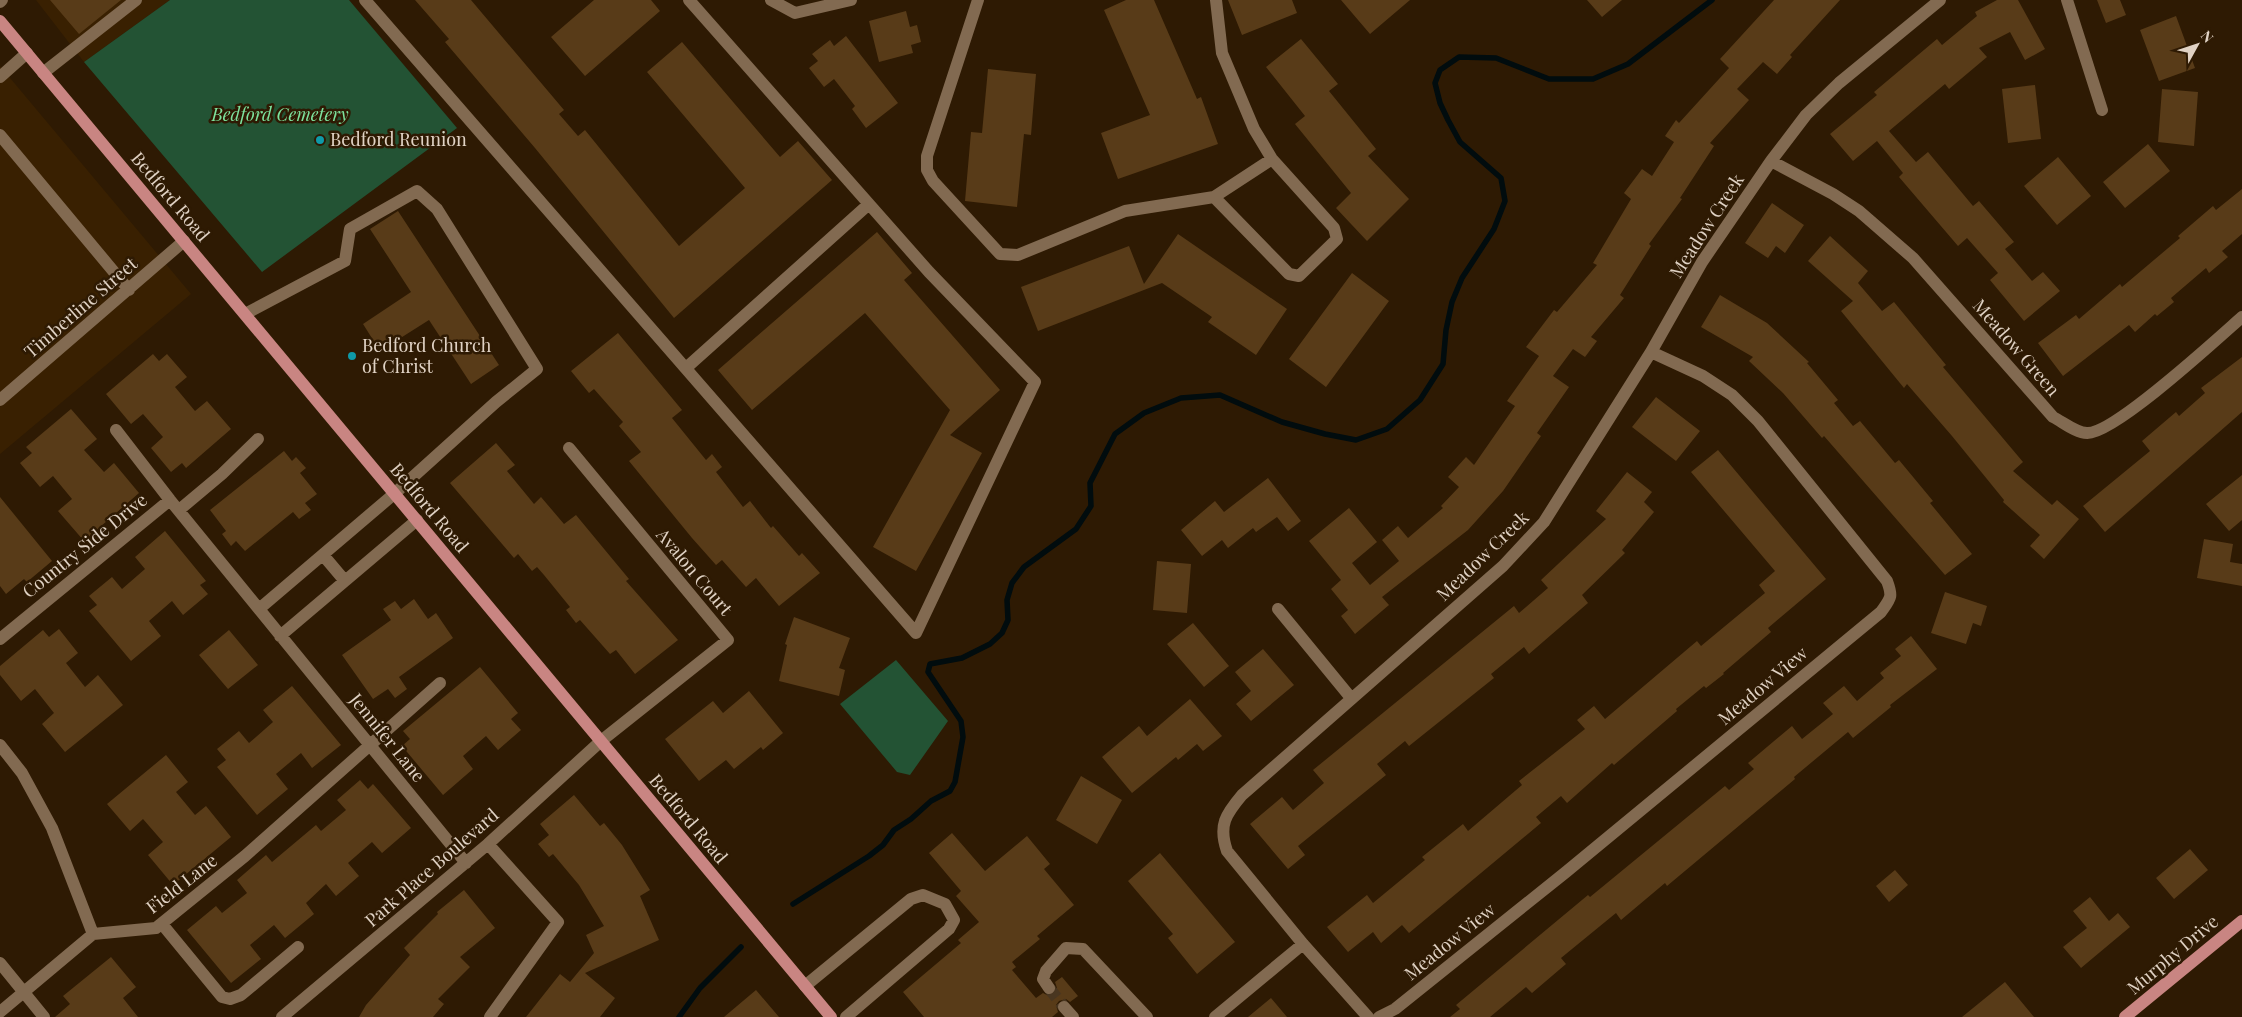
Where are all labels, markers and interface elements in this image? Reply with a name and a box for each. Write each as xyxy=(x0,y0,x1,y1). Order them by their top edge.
north arrow xyxy=(2172,20,2222,70)
text: N xyxy=(2197,26,2218,46)
park label: Bedford Cemetery xyxy=(210,102,349,126)
place label: Bedford Reunion xyxy=(330,127,467,151)
marker: Bedford Reunion xyxy=(314,134,326,146)
street label: Bedford Road xyxy=(126,147,216,247)
street label: Meadow Creek xyxy=(1664,169,1749,282)
street label: Timberline Street xyxy=(19,251,142,363)
street label: Meadow Green xyxy=(1968,294,2066,401)
place label: Bedford Church of Christ xyxy=(362,333,492,378)
marker: Bedford Church of Christ xyxy=(346,350,358,362)
street label: Bedford Road xyxy=(385,458,475,558)
street label: Country Side Drive xyxy=(17,487,152,603)
street label: Meadow Creek xyxy=(1431,505,1534,605)
street label: Avalon Court xyxy=(651,522,738,620)
street label: Meadow View xyxy=(1713,641,1812,730)
street label: Jennifer Lane xyxy=(344,687,431,787)
street label: Bedford Road xyxy=(644,769,734,869)
street label: Park Place Boulevard xyxy=(360,802,504,932)
street label: Field Lane xyxy=(141,848,222,919)
street label: Meadow View xyxy=(1399,897,1500,985)
street label: Murphy Drive xyxy=(2122,909,2223,999)

